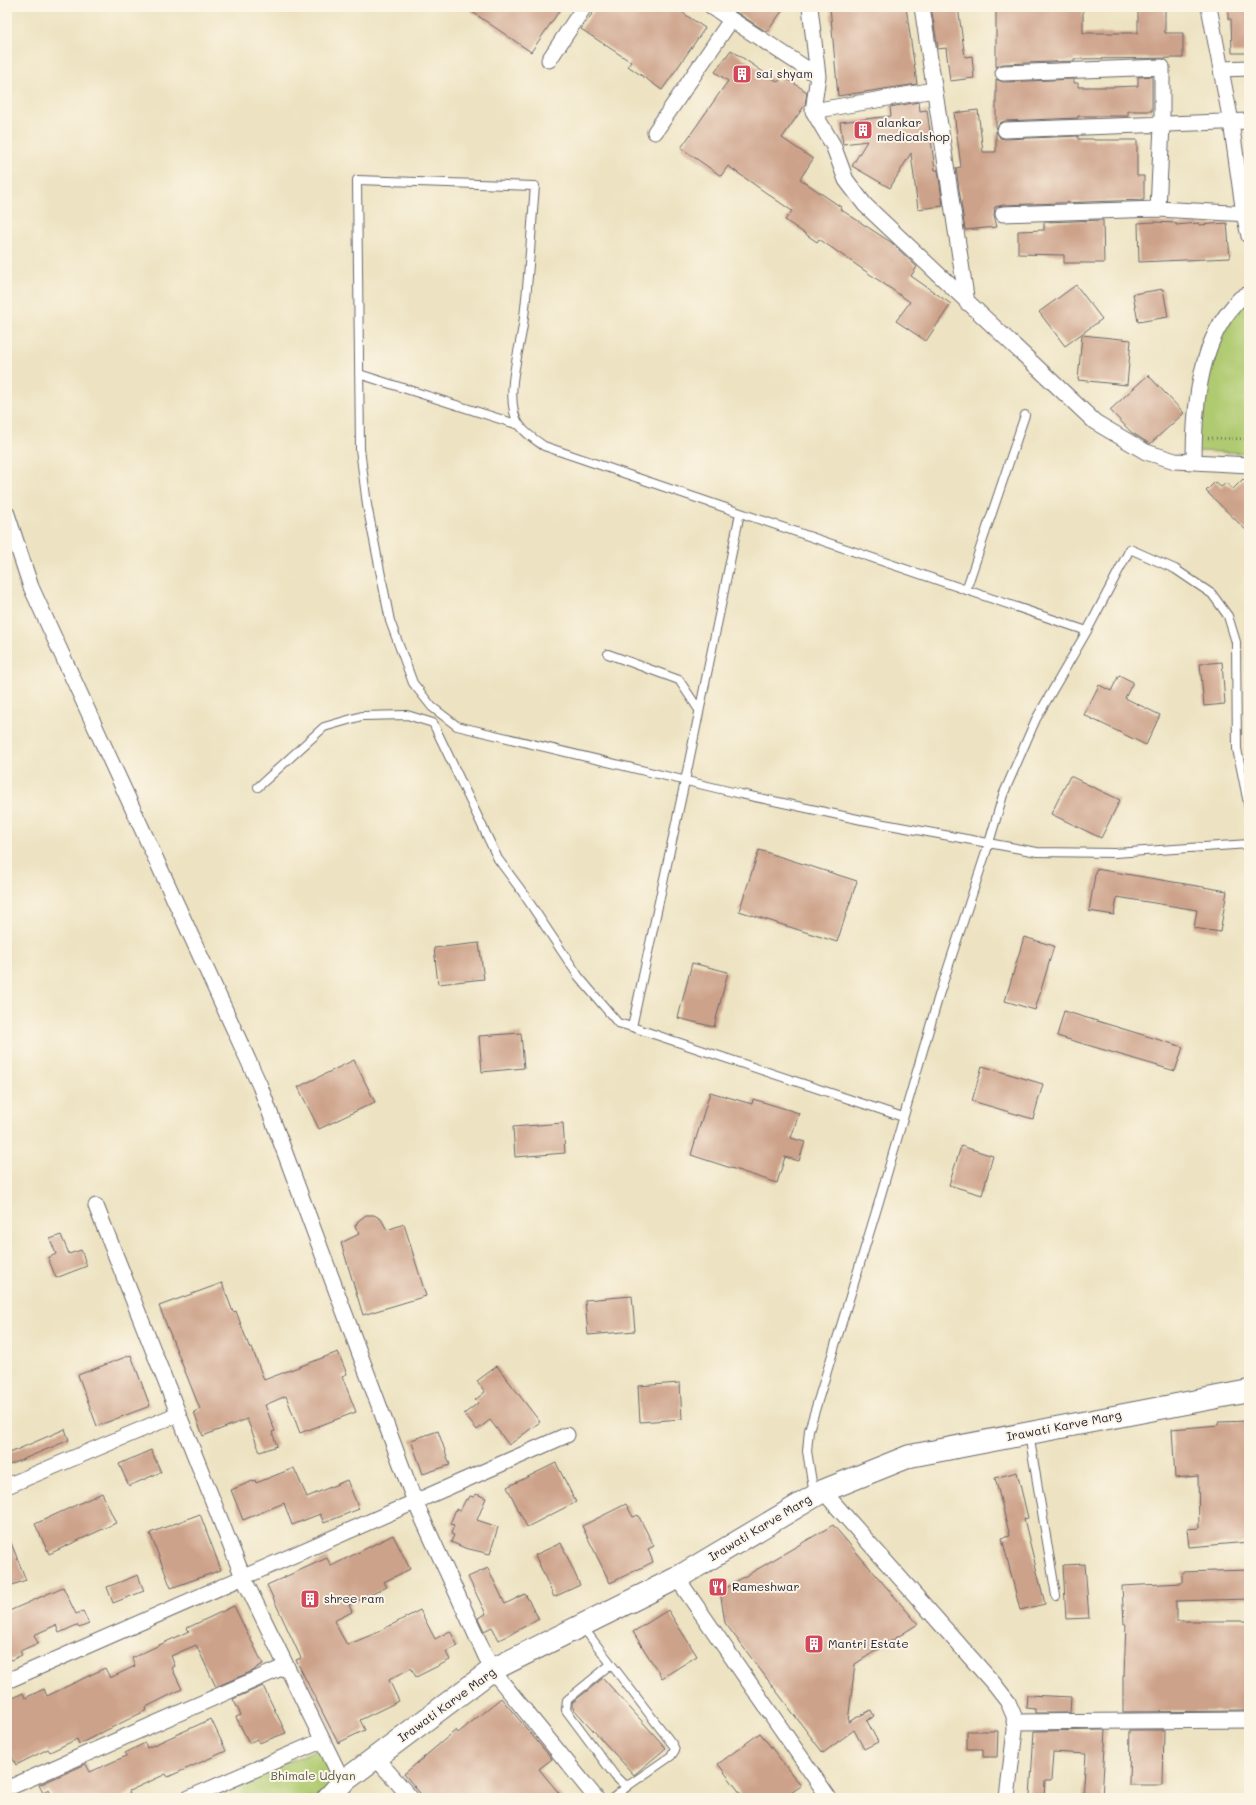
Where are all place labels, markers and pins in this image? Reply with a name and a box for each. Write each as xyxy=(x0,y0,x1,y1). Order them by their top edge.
building icon: sai shyam xyxy=(731,63,753,85)
place label: sai shyam xyxy=(756,65,813,81)
place label: alankar medicalshop xyxy=(877,114,950,144)
building icon: alankar medicalshop xyxy=(852,119,874,141)
restaurant icon: Rameshwar xyxy=(707,1576,729,1598)
place label: Rameshwar xyxy=(732,1578,800,1594)
building icon: shree ram xyxy=(299,1588,321,1610)
place label: shree ram xyxy=(324,1590,384,1606)
building icon: Mantri Estate xyxy=(803,1633,825,1655)
place label: Mantri Estate xyxy=(828,1635,909,1651)

